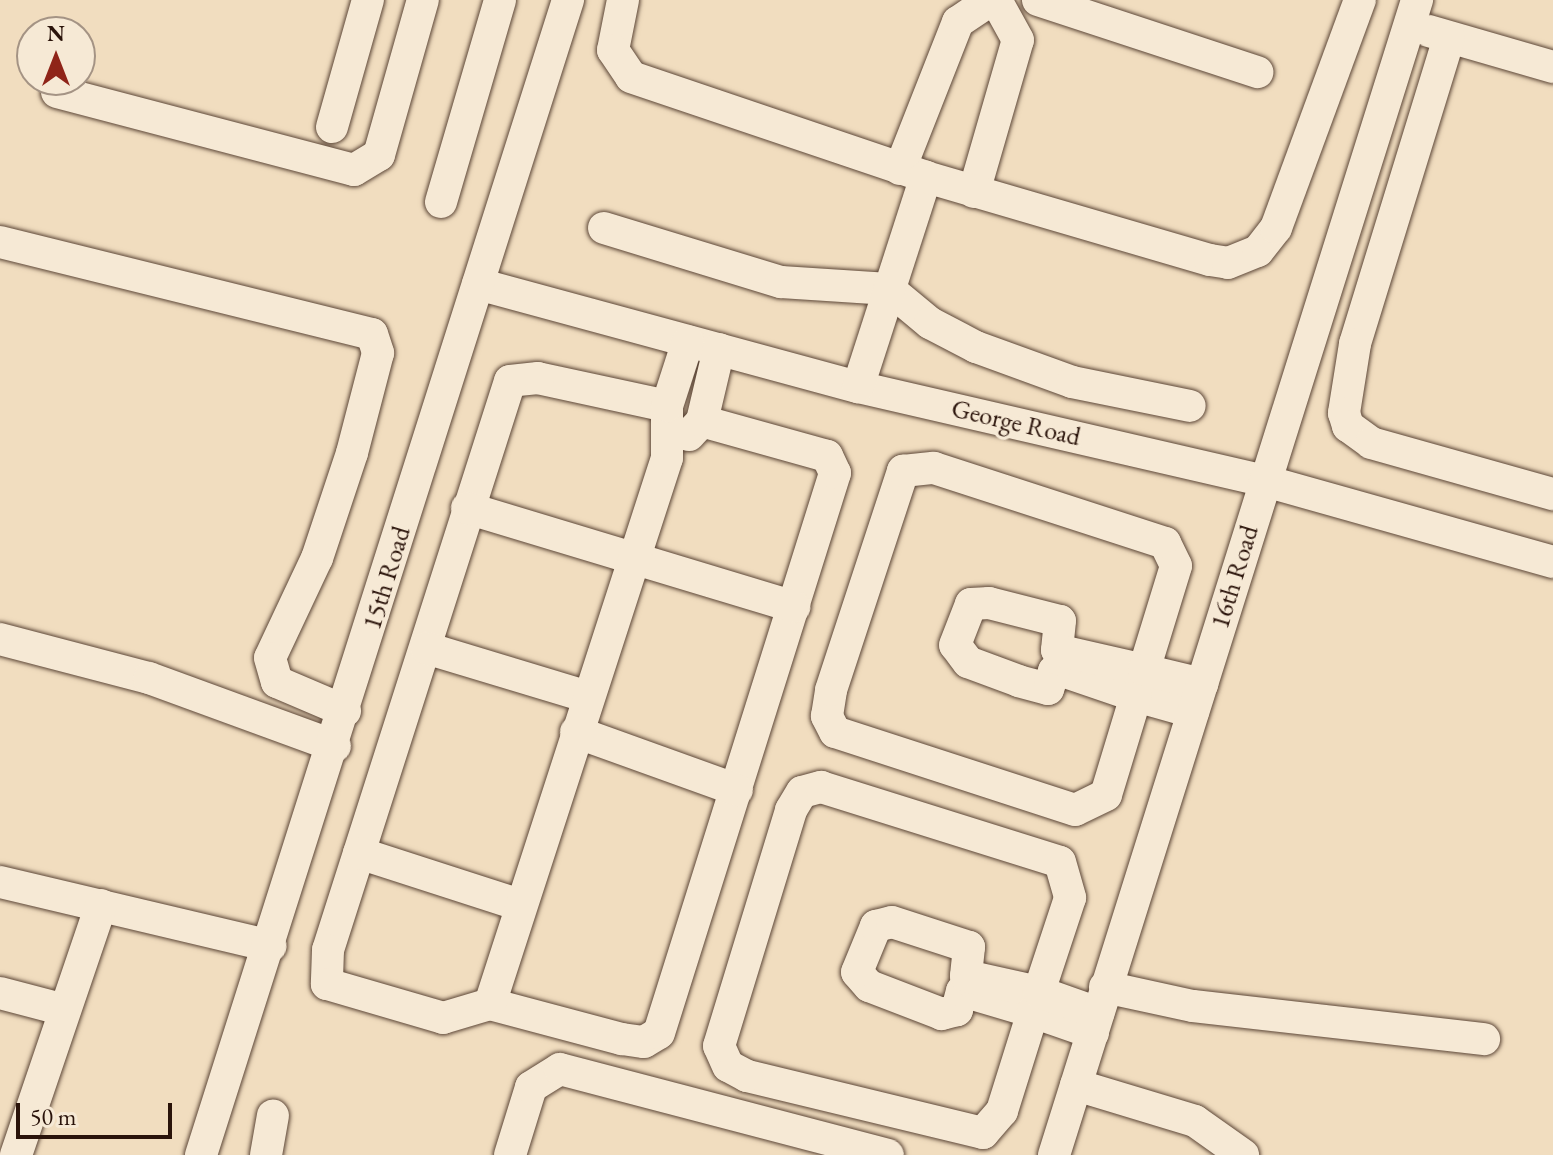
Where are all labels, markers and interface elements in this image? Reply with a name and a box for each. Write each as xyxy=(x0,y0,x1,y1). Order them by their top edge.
north arrow xyxy=(16,16,96,96)
text: N xyxy=(47,19,65,48)
street label: George Road xyxy=(948,393,1084,453)
street label: 16th Road xyxy=(1205,522,1265,632)
street label: 15th Road xyxy=(357,523,417,633)
scale bar xyxy=(20,1087,176,1137)
text: 50 m xyxy=(30,1101,77,1132)

